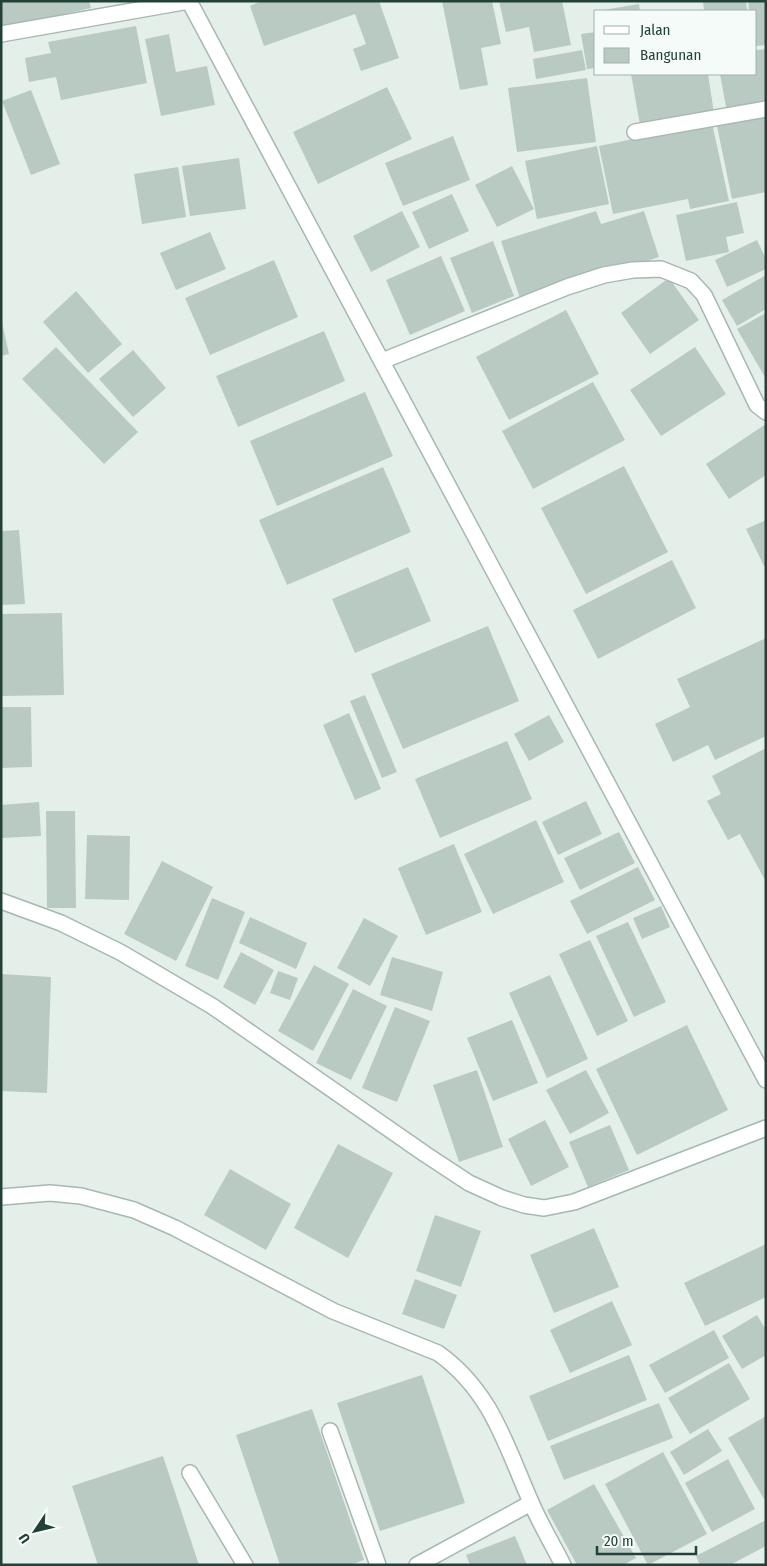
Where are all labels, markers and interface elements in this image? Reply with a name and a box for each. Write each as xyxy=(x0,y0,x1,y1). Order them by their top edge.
legend xyxy=(594,10,757,75)
text: Jalan xyxy=(640,21,670,39)
text: Bangunan xyxy=(640,46,701,64)
north arrow xyxy=(10,1506,60,1556)
scale bar xyxy=(597,1524,696,1556)
text: U xyxy=(15,1530,34,1546)
text: 20 m xyxy=(604,1532,634,1550)

